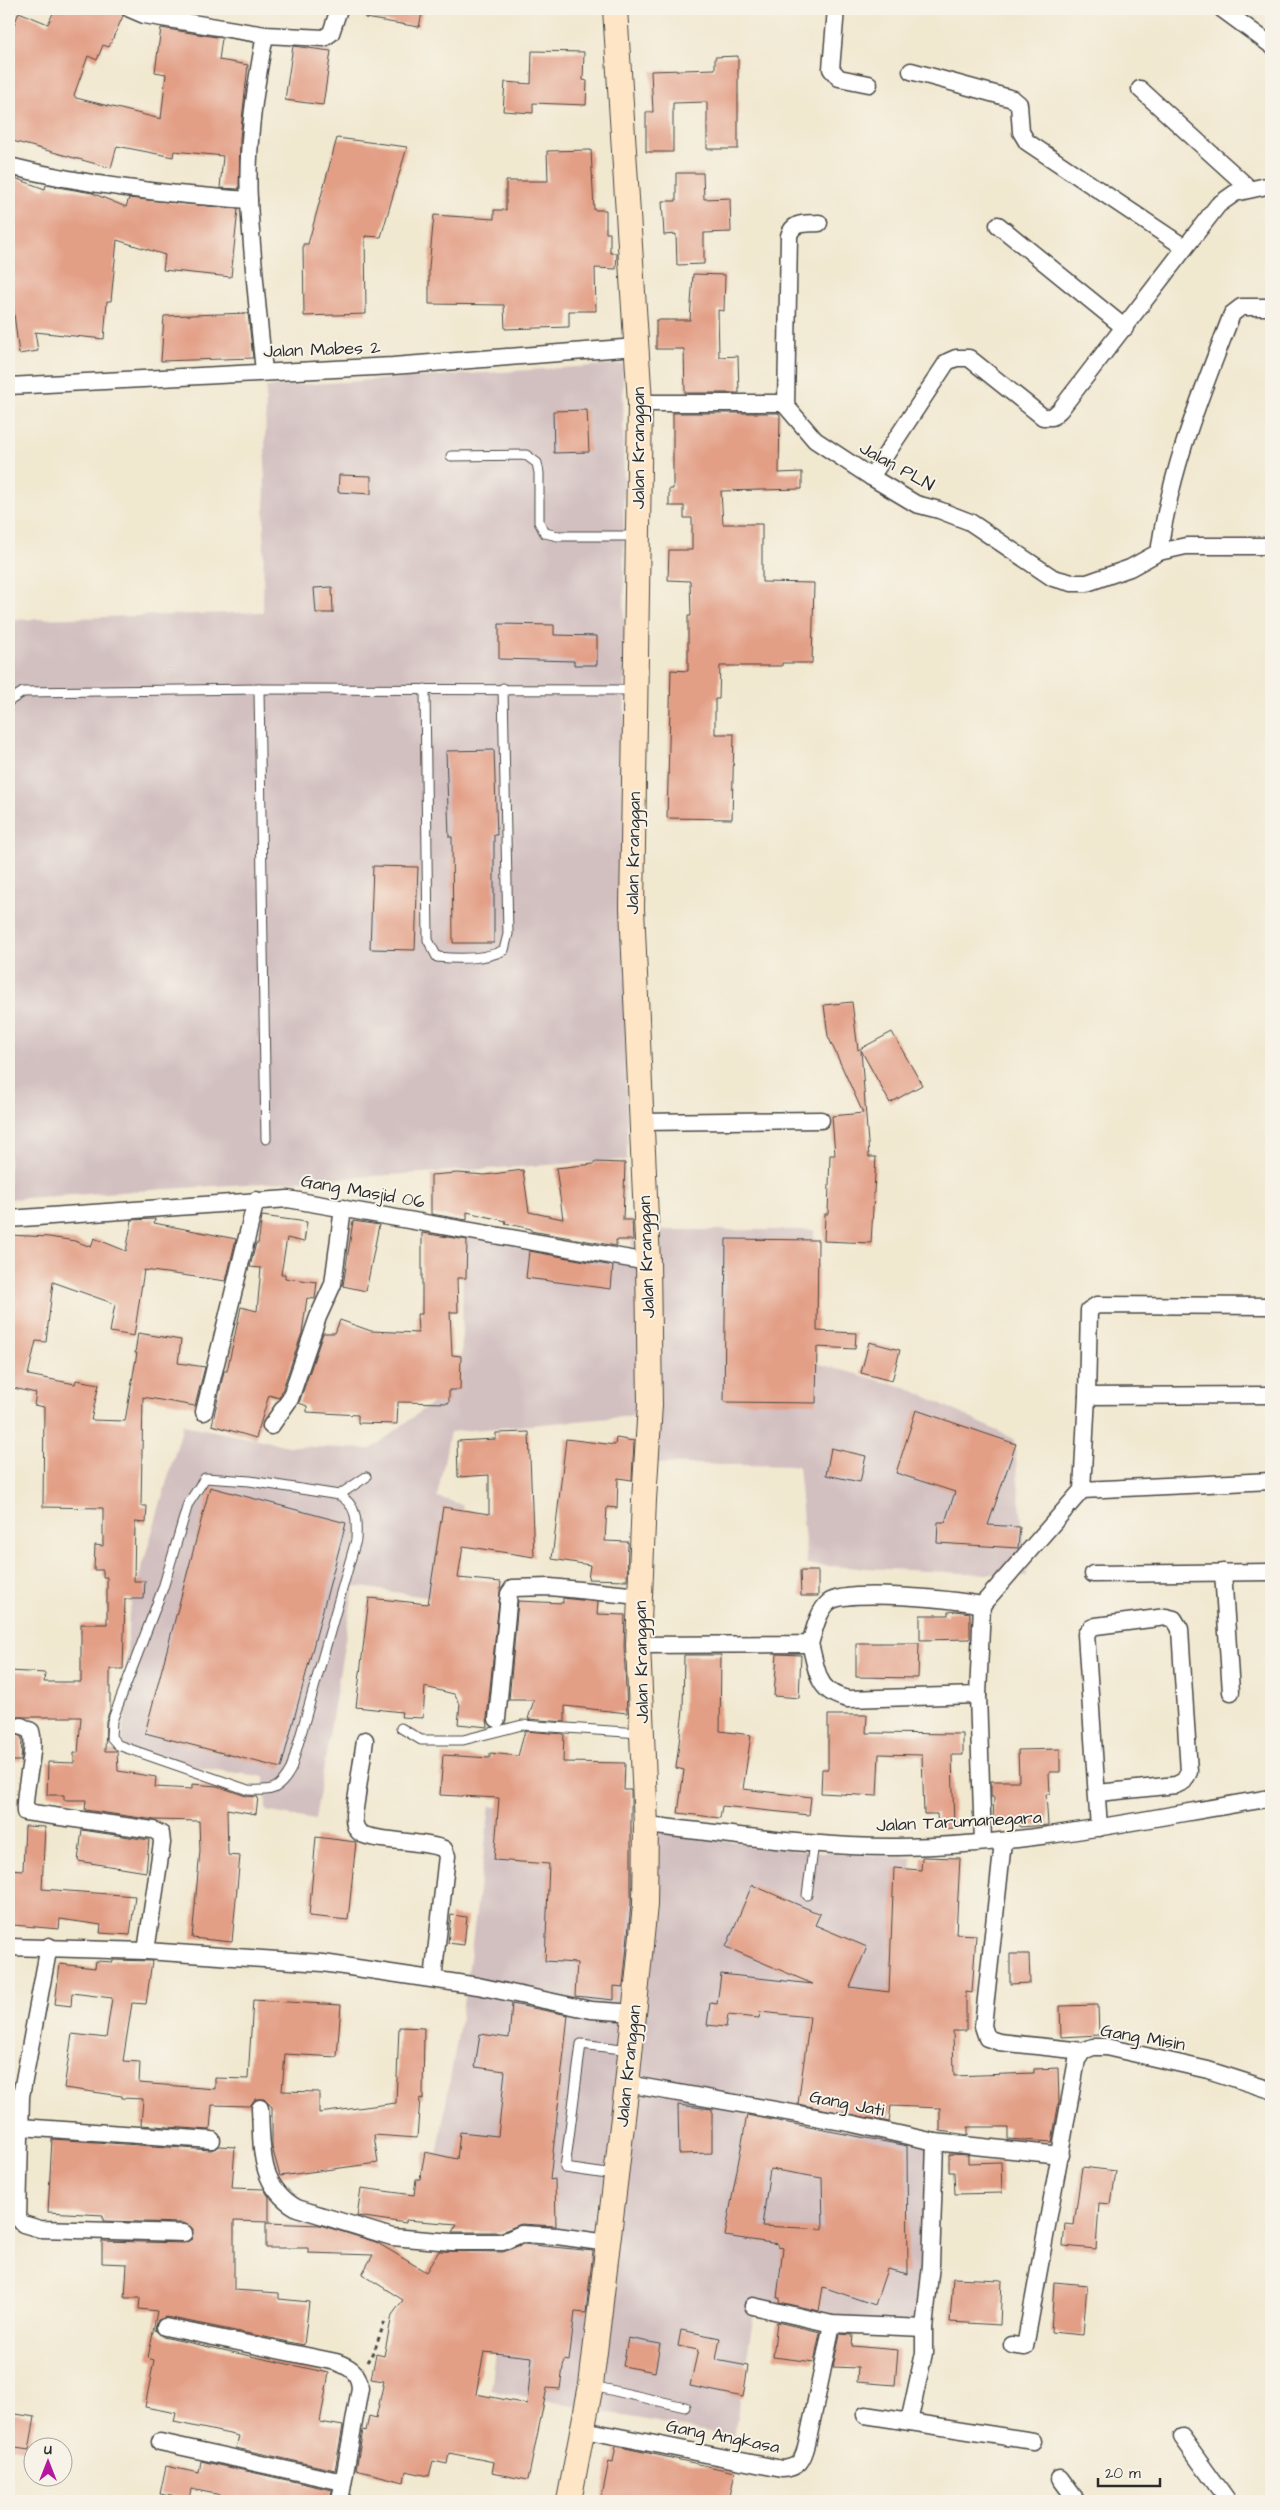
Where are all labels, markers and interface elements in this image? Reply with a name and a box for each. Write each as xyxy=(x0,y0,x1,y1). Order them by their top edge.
street label: Jalan Mabes 2 xyxy=(263,335,382,364)
street label: Jalan Kranggan xyxy=(626,387,652,509)
street label: Jalan PLN xyxy=(855,436,939,497)
street label: Jalan Kranggan xyxy=(620,792,648,915)
street label: Gang Masjid 06 xyxy=(299,1168,427,1216)
street label: Jalan Kranggan xyxy=(632,1195,662,1319)
street label: Jalan Kranggan xyxy=(628,1600,656,1723)
street label: Jalan Tarumanegara xyxy=(876,1805,1043,1839)
street label: Jalan Kranggan xyxy=(610,2004,648,2128)
street label: Gang Misin xyxy=(1098,2018,1187,2058)
street label: Gang Jati xyxy=(807,2084,887,2124)
street label: Gang Angkasa xyxy=(664,2413,782,2461)
north arrow xyxy=(22,2438,72,2488)
text: U xyxy=(44,2440,52,2460)
scale bar xyxy=(1098,2455,1160,2487)
text: 20 m xyxy=(1105,2463,1141,2484)

